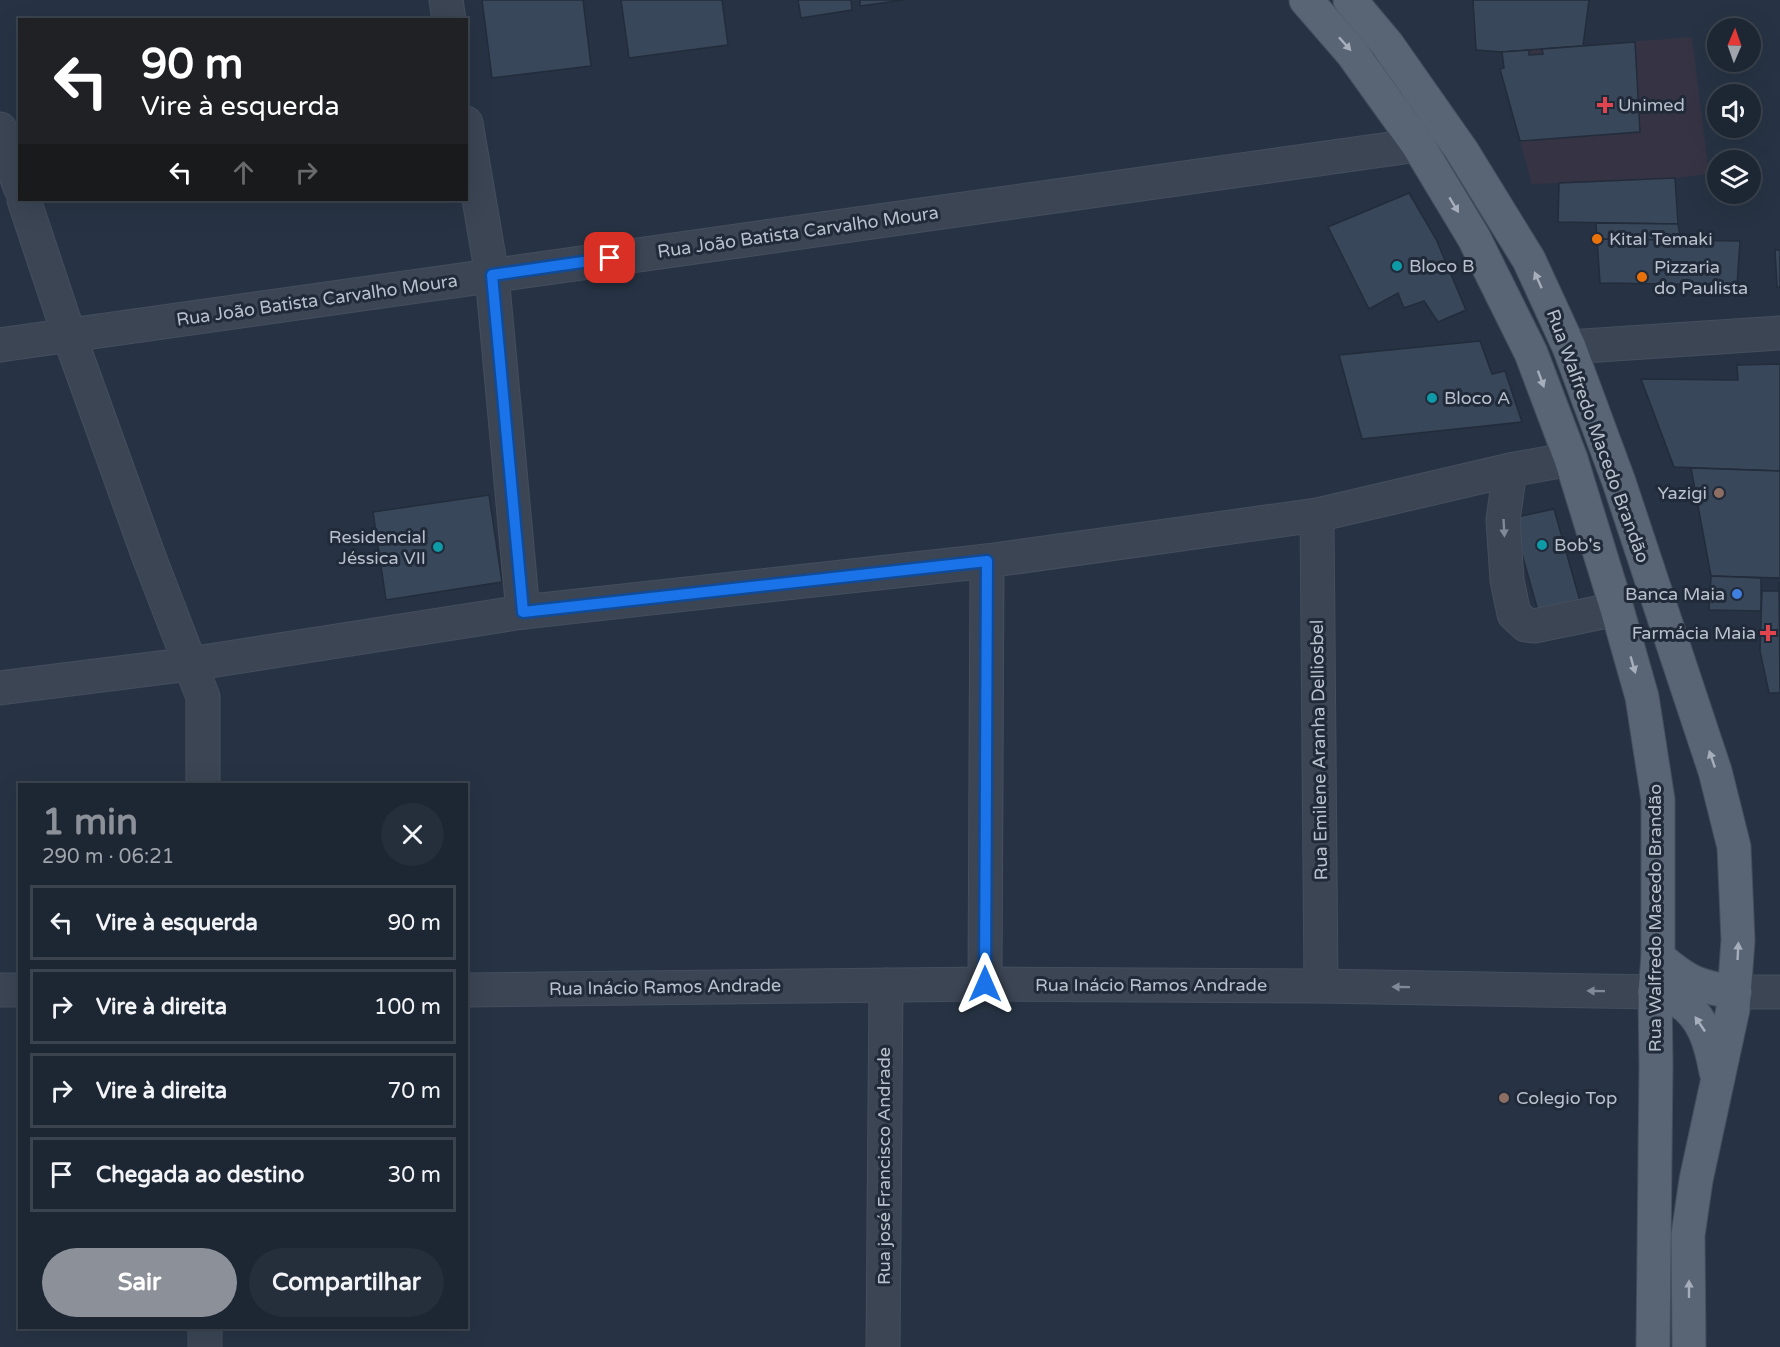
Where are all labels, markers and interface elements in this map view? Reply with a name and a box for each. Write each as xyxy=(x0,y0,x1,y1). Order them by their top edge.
north arrow xyxy=(1707,18,1761,72)
map controls xyxy=(1707,18,1761,204)
one-way arrow xyxy=(1338,36,1351,52)
text: 90 m xyxy=(141,39,243,90)
icon: left xyxy=(42,42,120,120)
button: sound xyxy=(1707,84,1761,138)
text: Vire à esquerda xyxy=(141,90,340,123)
place label: Unimed xyxy=(1618,94,1685,116)
marker: Unimed xyxy=(1596,96,1614,114)
button: layers xyxy=(1707,150,1761,204)
icon: left xyxy=(164,156,197,189)
icon: ahead xyxy=(227,156,260,189)
icon: right xyxy=(290,156,323,189)
one-way arrow xyxy=(1448,197,1459,213)
street label: Rua João Batista Carvalho Moura xyxy=(656,201,940,263)
place label: Kital Temaki xyxy=(1609,228,1713,250)
pin xyxy=(584,232,635,283)
marker: Kital Temaki xyxy=(1590,232,1604,246)
icon: arrive xyxy=(593,241,626,274)
place label: Bloco B xyxy=(1409,255,1474,277)
place label: Pizzaria do Paulista xyxy=(1654,256,1748,299)
marker: Bloco B xyxy=(1390,259,1404,273)
street label: Rua João Batista Carvalho Moura xyxy=(175,269,459,331)
marker: Pizzaria do Paulista xyxy=(1635,270,1649,284)
one-way arrow xyxy=(1533,271,1543,289)
street label: Rua Walfredo Macedo Brandão xyxy=(1542,306,1654,566)
one-way arrow xyxy=(1536,370,1546,388)
place label: Bloco A xyxy=(1444,387,1510,409)
marker: Bloco A xyxy=(1425,391,1439,405)
place label: Yazigi xyxy=(1658,482,1707,504)
marker: Yazigi xyxy=(1712,486,1726,500)
one-way arrow xyxy=(1499,519,1508,538)
place label: Residencial Jéssica VII xyxy=(329,526,426,569)
place label: Bob's xyxy=(1554,534,1601,556)
marker: Bob's xyxy=(1535,538,1549,552)
marker: Residencial Jéssica VII xyxy=(431,540,445,554)
place label: Banca Maia xyxy=(1625,583,1725,605)
marker: Banca Maia xyxy=(1730,587,1744,601)
street label: Rua Emilene Aranha Delliosbel xyxy=(1306,619,1332,881)
place label: Farmácia Maia xyxy=(1632,622,1756,644)
marker: Farmácia Maia xyxy=(1761,626,1775,640)
one-way arrow xyxy=(1629,656,1638,674)
one-way arrow xyxy=(1706,750,1716,768)
street label: Rua Walfredo Macedo Brandão xyxy=(1644,784,1666,1052)
text: 1 min xyxy=(42,801,138,844)
button: close xyxy=(381,803,444,866)
text: 290 m · 06:21 xyxy=(42,845,174,869)
icon: left xyxy=(45,906,78,939)
text: Vire à esquerda xyxy=(96,910,258,936)
text: 90 m xyxy=(387,910,441,936)
one-way arrow xyxy=(1733,942,1742,961)
position arrow xyxy=(953,952,1017,1016)
street label: Rua Inácio Ramos Andrade xyxy=(549,974,781,1000)
street label: Rua Inácio Ramos Andrade xyxy=(1035,974,1267,996)
one-way arrow xyxy=(1392,982,1411,992)
one-way arrow xyxy=(1587,986,1606,996)
icon: right xyxy=(45,990,78,1023)
text: Vire à direita xyxy=(96,994,227,1020)
text: 100 m xyxy=(374,994,441,1020)
one-way arrow xyxy=(1694,1016,1705,1032)
street label: Rua josé Francisco Andrade xyxy=(873,1047,895,1285)
icon: right xyxy=(45,1074,78,1107)
text: Vire à direita xyxy=(96,1078,227,1104)
text: 70 m xyxy=(387,1078,441,1104)
place label: Colegio Top xyxy=(1516,1087,1617,1109)
marker: Colegio Top xyxy=(1497,1091,1511,1105)
icon: arrive xyxy=(45,1158,78,1191)
text: Chegada ao destino xyxy=(96,1162,304,1188)
text: 30 m xyxy=(387,1162,441,1188)
button: Sair xyxy=(42,1248,237,1317)
button: Compartilhar xyxy=(249,1248,444,1317)
one-way arrow xyxy=(1684,1279,1694,1298)

